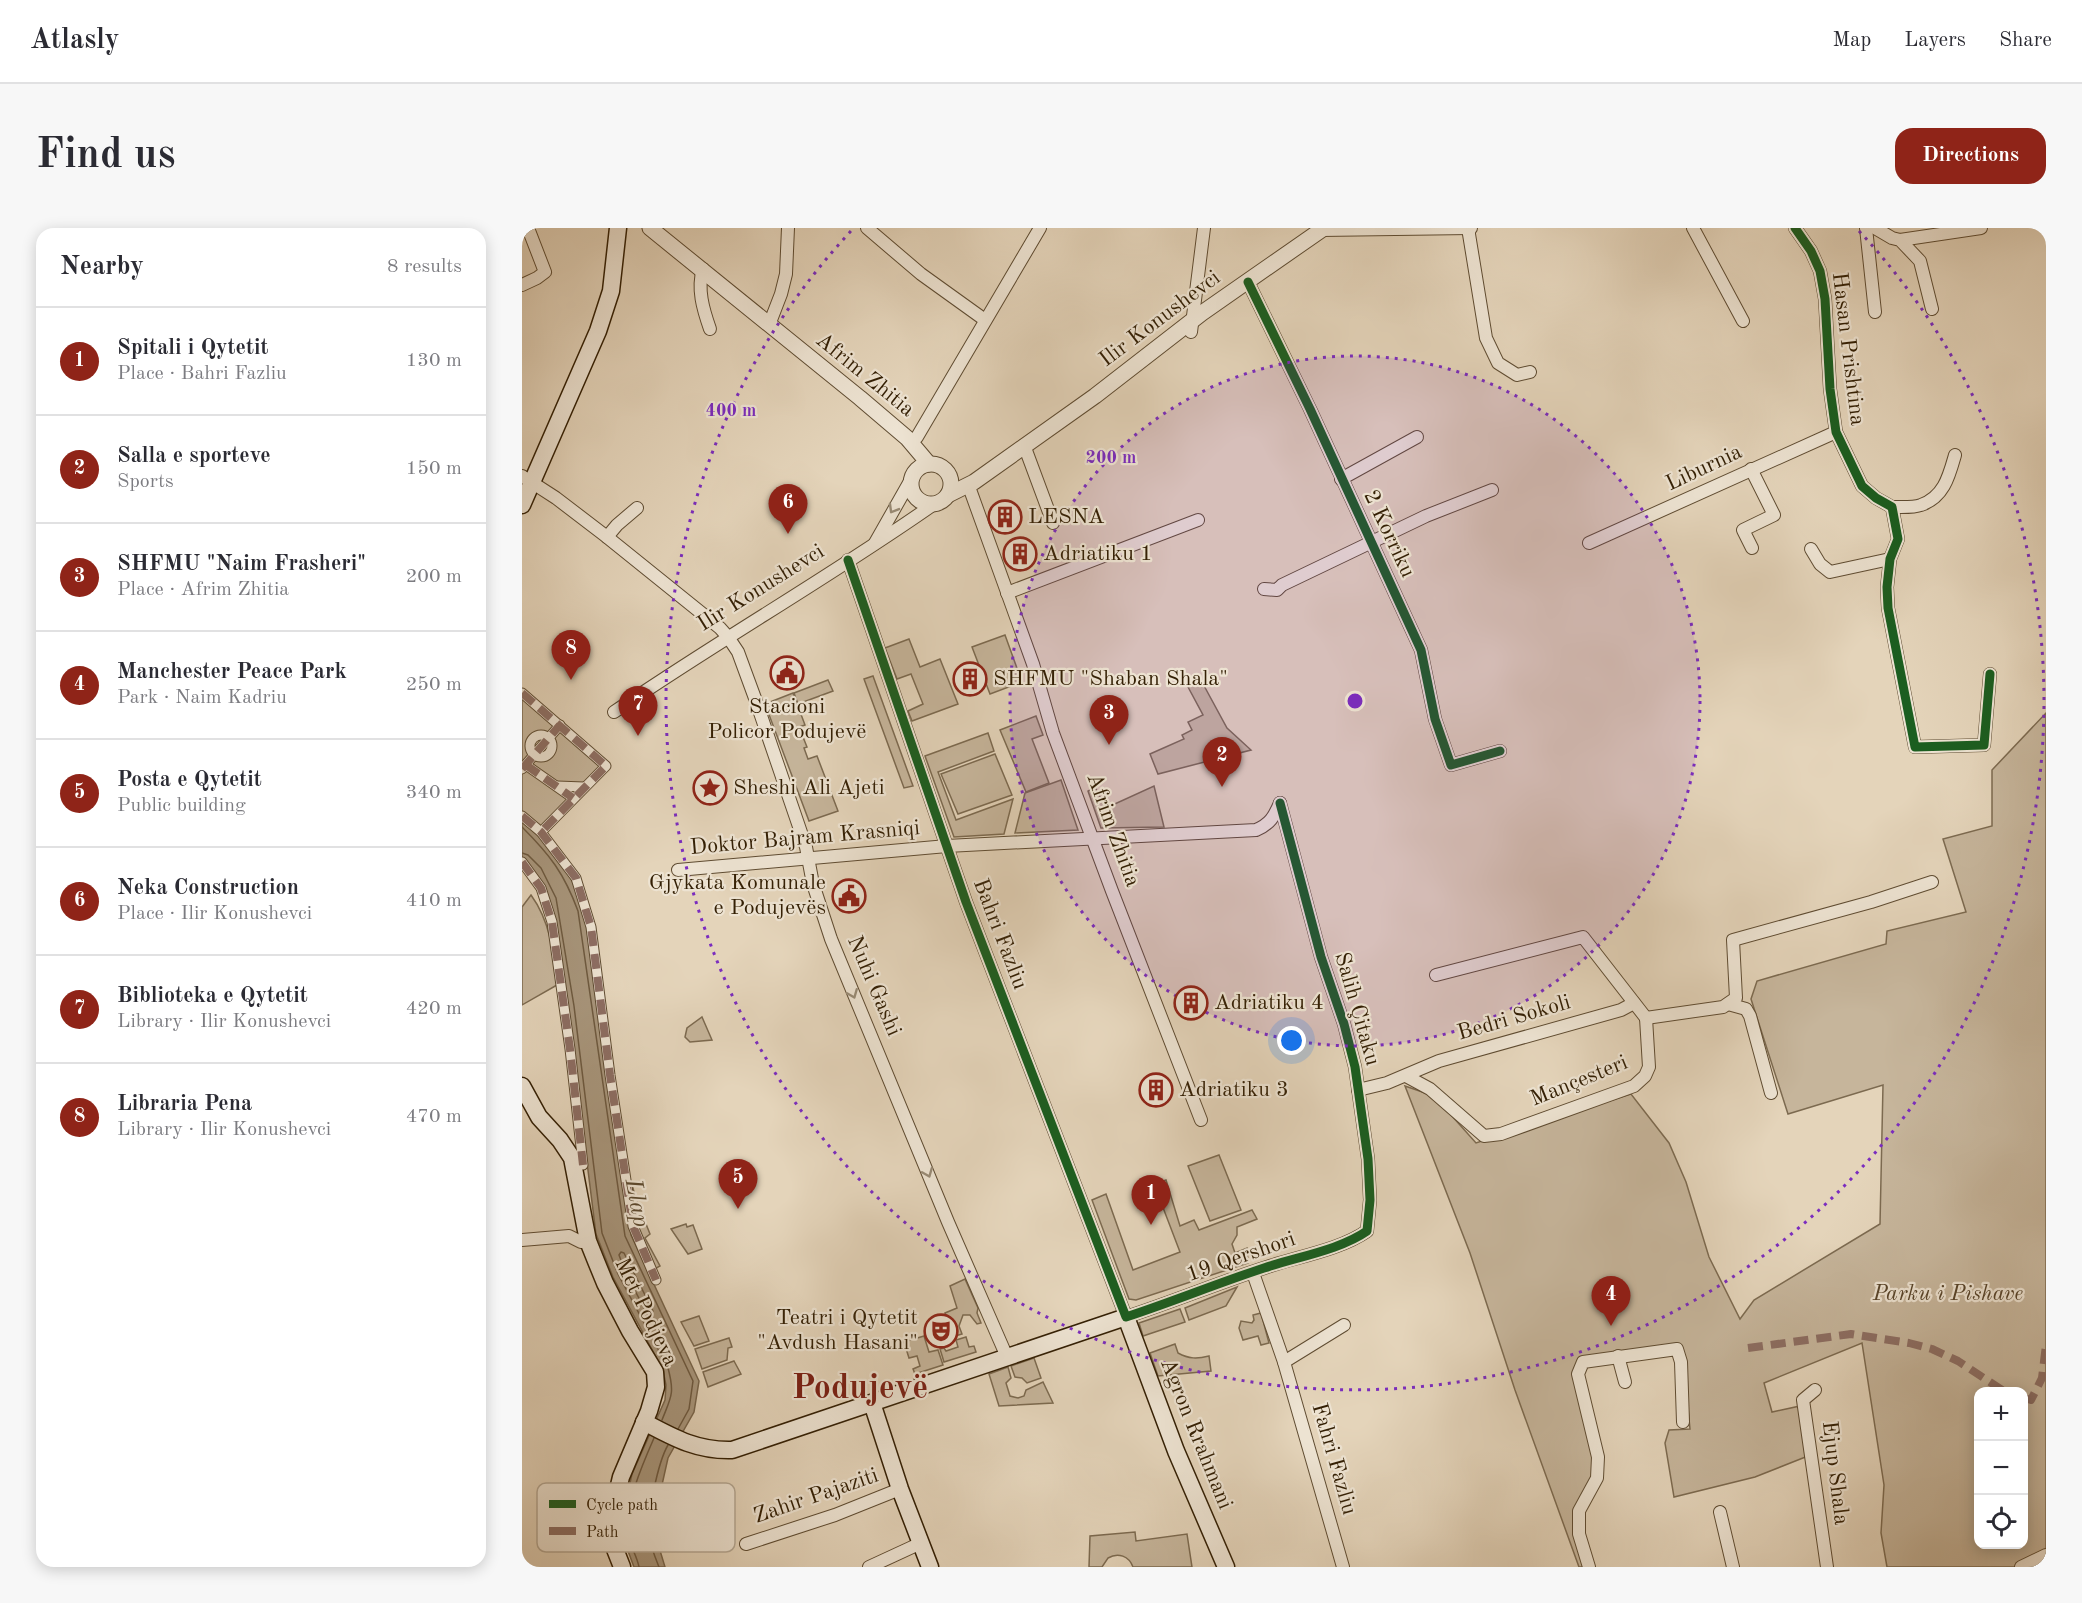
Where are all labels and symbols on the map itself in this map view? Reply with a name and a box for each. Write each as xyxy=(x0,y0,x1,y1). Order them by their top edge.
street label: Ilir Konushevci xyxy=(1096,267,1224,371)
street label: Hasan Prishtina xyxy=(1828,271,1868,427)
street label: Afrim Zhitia xyxy=(812,329,918,421)
text: 400 m xyxy=(706,402,756,420)
street label: Liburnia xyxy=(1662,441,1746,495)
text: 200 m xyxy=(1086,449,1136,467)
pin: 6 xyxy=(768,484,808,534)
street label: 2 Korriku xyxy=(1359,487,1419,581)
building icon: LESNA xyxy=(987,499,1023,535)
one-way arrow xyxy=(889,503,900,513)
place label: LESNA xyxy=(1028,506,1105,528)
building icon: Adriatiku 1 xyxy=(1002,536,1038,572)
street label: Ilir Konushevci xyxy=(694,540,828,636)
place label: Adriatiku 1 xyxy=(1043,543,1153,565)
pin: 8 xyxy=(551,630,590,680)
public building icon: Stacioni Policor Podujevë xyxy=(769,655,805,691)
building icon: SHFMU "Shaban Shala" xyxy=(952,661,988,697)
place label: SHFMU "Shaban Shala" xyxy=(993,668,1228,690)
pin: 7 xyxy=(618,686,658,736)
centre of rings xyxy=(1345,691,1365,711)
place label: Stacioni Policor Podujevë xyxy=(708,696,866,743)
pin: 3 xyxy=(1090,696,1128,745)
pin: 2 xyxy=(1202,738,1242,787)
place icon: Sheshi Ali Ajeti xyxy=(692,770,728,806)
street label: Afrim Zhitia xyxy=(1082,770,1144,890)
place label: Sheshi Ali Ajeti xyxy=(733,777,885,799)
street label: Doktor Bajram Krasniqi xyxy=(689,817,921,859)
place label: Gjykata Komunale e Podujevës xyxy=(649,872,826,919)
street label: Bahri Fazliu xyxy=(969,876,1031,993)
public building icon: Gjykata Komunale e Podujevës xyxy=(831,878,867,914)
street label: Nuhi Gashi xyxy=(843,932,905,1040)
street label: Salih Çitaku xyxy=(1330,950,1384,1068)
building icon: Adriatiku 4 xyxy=(1173,985,1209,1021)
one-way arrow xyxy=(846,987,858,998)
street label: Bedri Sokoli xyxy=(1455,991,1573,1045)
place label: Adriatiku 4 xyxy=(1214,992,1324,1014)
your location xyxy=(1277,1026,1306,1055)
street label: Mançesteri xyxy=(1527,1051,1631,1111)
building icon: Adriatiku 3 xyxy=(1138,1072,1174,1108)
place label: Adriatiku 3 xyxy=(1179,1079,1289,1101)
pin: 5 xyxy=(718,1160,758,1209)
one-way arrow xyxy=(921,1167,933,1178)
water label: Llap xyxy=(619,1176,652,1229)
pin: 1 xyxy=(1132,1176,1170,1225)
street label: 19 Qershori xyxy=(1184,1228,1298,1286)
street label: Met Podjeva xyxy=(610,1254,682,1370)
pin: 4 xyxy=(1592,1276,1630,1326)
park label: Parku i Pishave xyxy=(1872,1283,2023,1305)
place label: Teatri i Qytetit "Avdush Hasani" xyxy=(757,1307,918,1354)
theatre icon: Teatri i Qytetit "Avdush Hasani" xyxy=(923,1313,959,1349)
street label: Agron Rrahmani xyxy=(1156,1356,1236,1513)
district label: Podujevë xyxy=(792,1372,928,1406)
street label: Fahri Fazliu xyxy=(1308,1401,1361,1518)
street label: Ejup Shala xyxy=(1818,1420,1852,1526)
street label: Zahir Pajaziti xyxy=(751,1464,881,1528)
legend xyxy=(537,1483,735,1552)
text: Cycle path xyxy=(586,1498,658,1514)
text: Path xyxy=(586,1525,619,1541)

